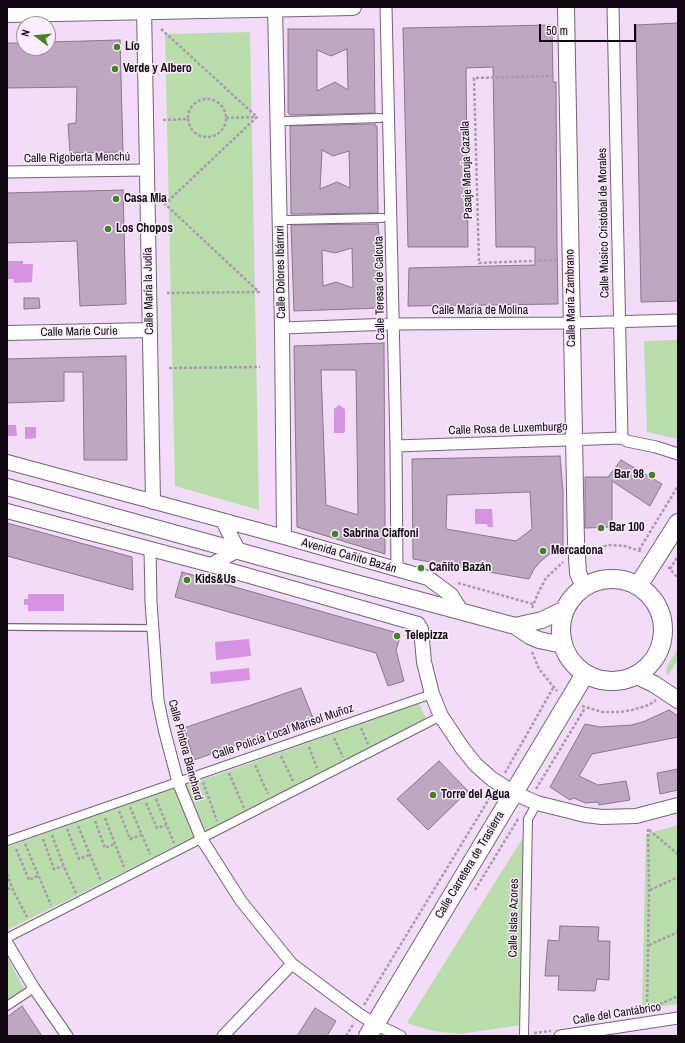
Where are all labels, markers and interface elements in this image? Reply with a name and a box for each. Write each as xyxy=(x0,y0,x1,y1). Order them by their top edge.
north arrow xyxy=(16,16,56,56)
scale bar xyxy=(541,16,638,42)
text: 50 m xyxy=(546,23,568,39)
text: N xyxy=(18,28,33,38)
place label: Lío xyxy=(125,40,140,54)
marker: Lío xyxy=(112,42,122,52)
place label: Verde y Albero xyxy=(123,62,192,76)
marker: Verde y Albero xyxy=(110,64,120,74)
street label: Pasaje Maruja Cazalla xyxy=(458,121,476,219)
street label: Calle Músico Cristóbal de Morales xyxy=(595,148,613,298)
street label: Calle Rigoberta Menchú xyxy=(24,150,130,166)
place label: Casa Mia xyxy=(124,192,167,206)
marker: Casa Mia xyxy=(111,194,121,204)
place label: Los Chopos xyxy=(116,222,173,236)
marker: Los Chopos xyxy=(103,224,113,234)
street label: Calle Dolores Ibárruri xyxy=(273,225,289,319)
street label: Calle Teresa de Calcuta xyxy=(372,236,388,340)
street label: Calle María la Judía xyxy=(141,247,157,335)
street label: Calle María Zambrano xyxy=(563,249,579,347)
street label: Calle María de Molina xyxy=(432,304,528,318)
street label: Calle Marie Curie xyxy=(40,324,118,340)
street label: Calle Rosa de Luxemburgo xyxy=(448,420,568,438)
place label: Bar 98 xyxy=(614,468,644,482)
marker: Bar 98 xyxy=(647,470,657,480)
place label: Bar 100 xyxy=(609,521,645,535)
marker: Bar 100 xyxy=(596,523,606,533)
place label: Sabrina Ciaffoni xyxy=(343,527,418,541)
marker: Sabrina Ciaffoni xyxy=(330,529,340,539)
street label: Avenida Cañito Bazán xyxy=(300,536,398,576)
place label: Mercadona xyxy=(551,544,603,558)
marker: Mercadona xyxy=(538,546,548,556)
place label: Cañito Bazán xyxy=(429,561,491,575)
marker: Cañito Bazán xyxy=(416,563,426,573)
place label: Kids&Us xyxy=(195,573,236,587)
marker: Kids&Us xyxy=(182,575,192,585)
place label: Telepizza xyxy=(405,629,448,643)
marker: Telepizza xyxy=(392,631,402,641)
street label: Calle Pintora Blanchard xyxy=(165,698,205,802)
street label: Calle Policía Local Marisol Muñoz xyxy=(210,701,356,763)
place label: Torre del Agua xyxy=(441,788,510,802)
marker: Torre del Agua xyxy=(428,790,438,800)
street label: Calle Carretera de Trasierra xyxy=(432,809,508,921)
street label: Calle Islas Azores xyxy=(506,879,522,957)
street label: Calle del Cantábrico xyxy=(572,1000,662,1028)

